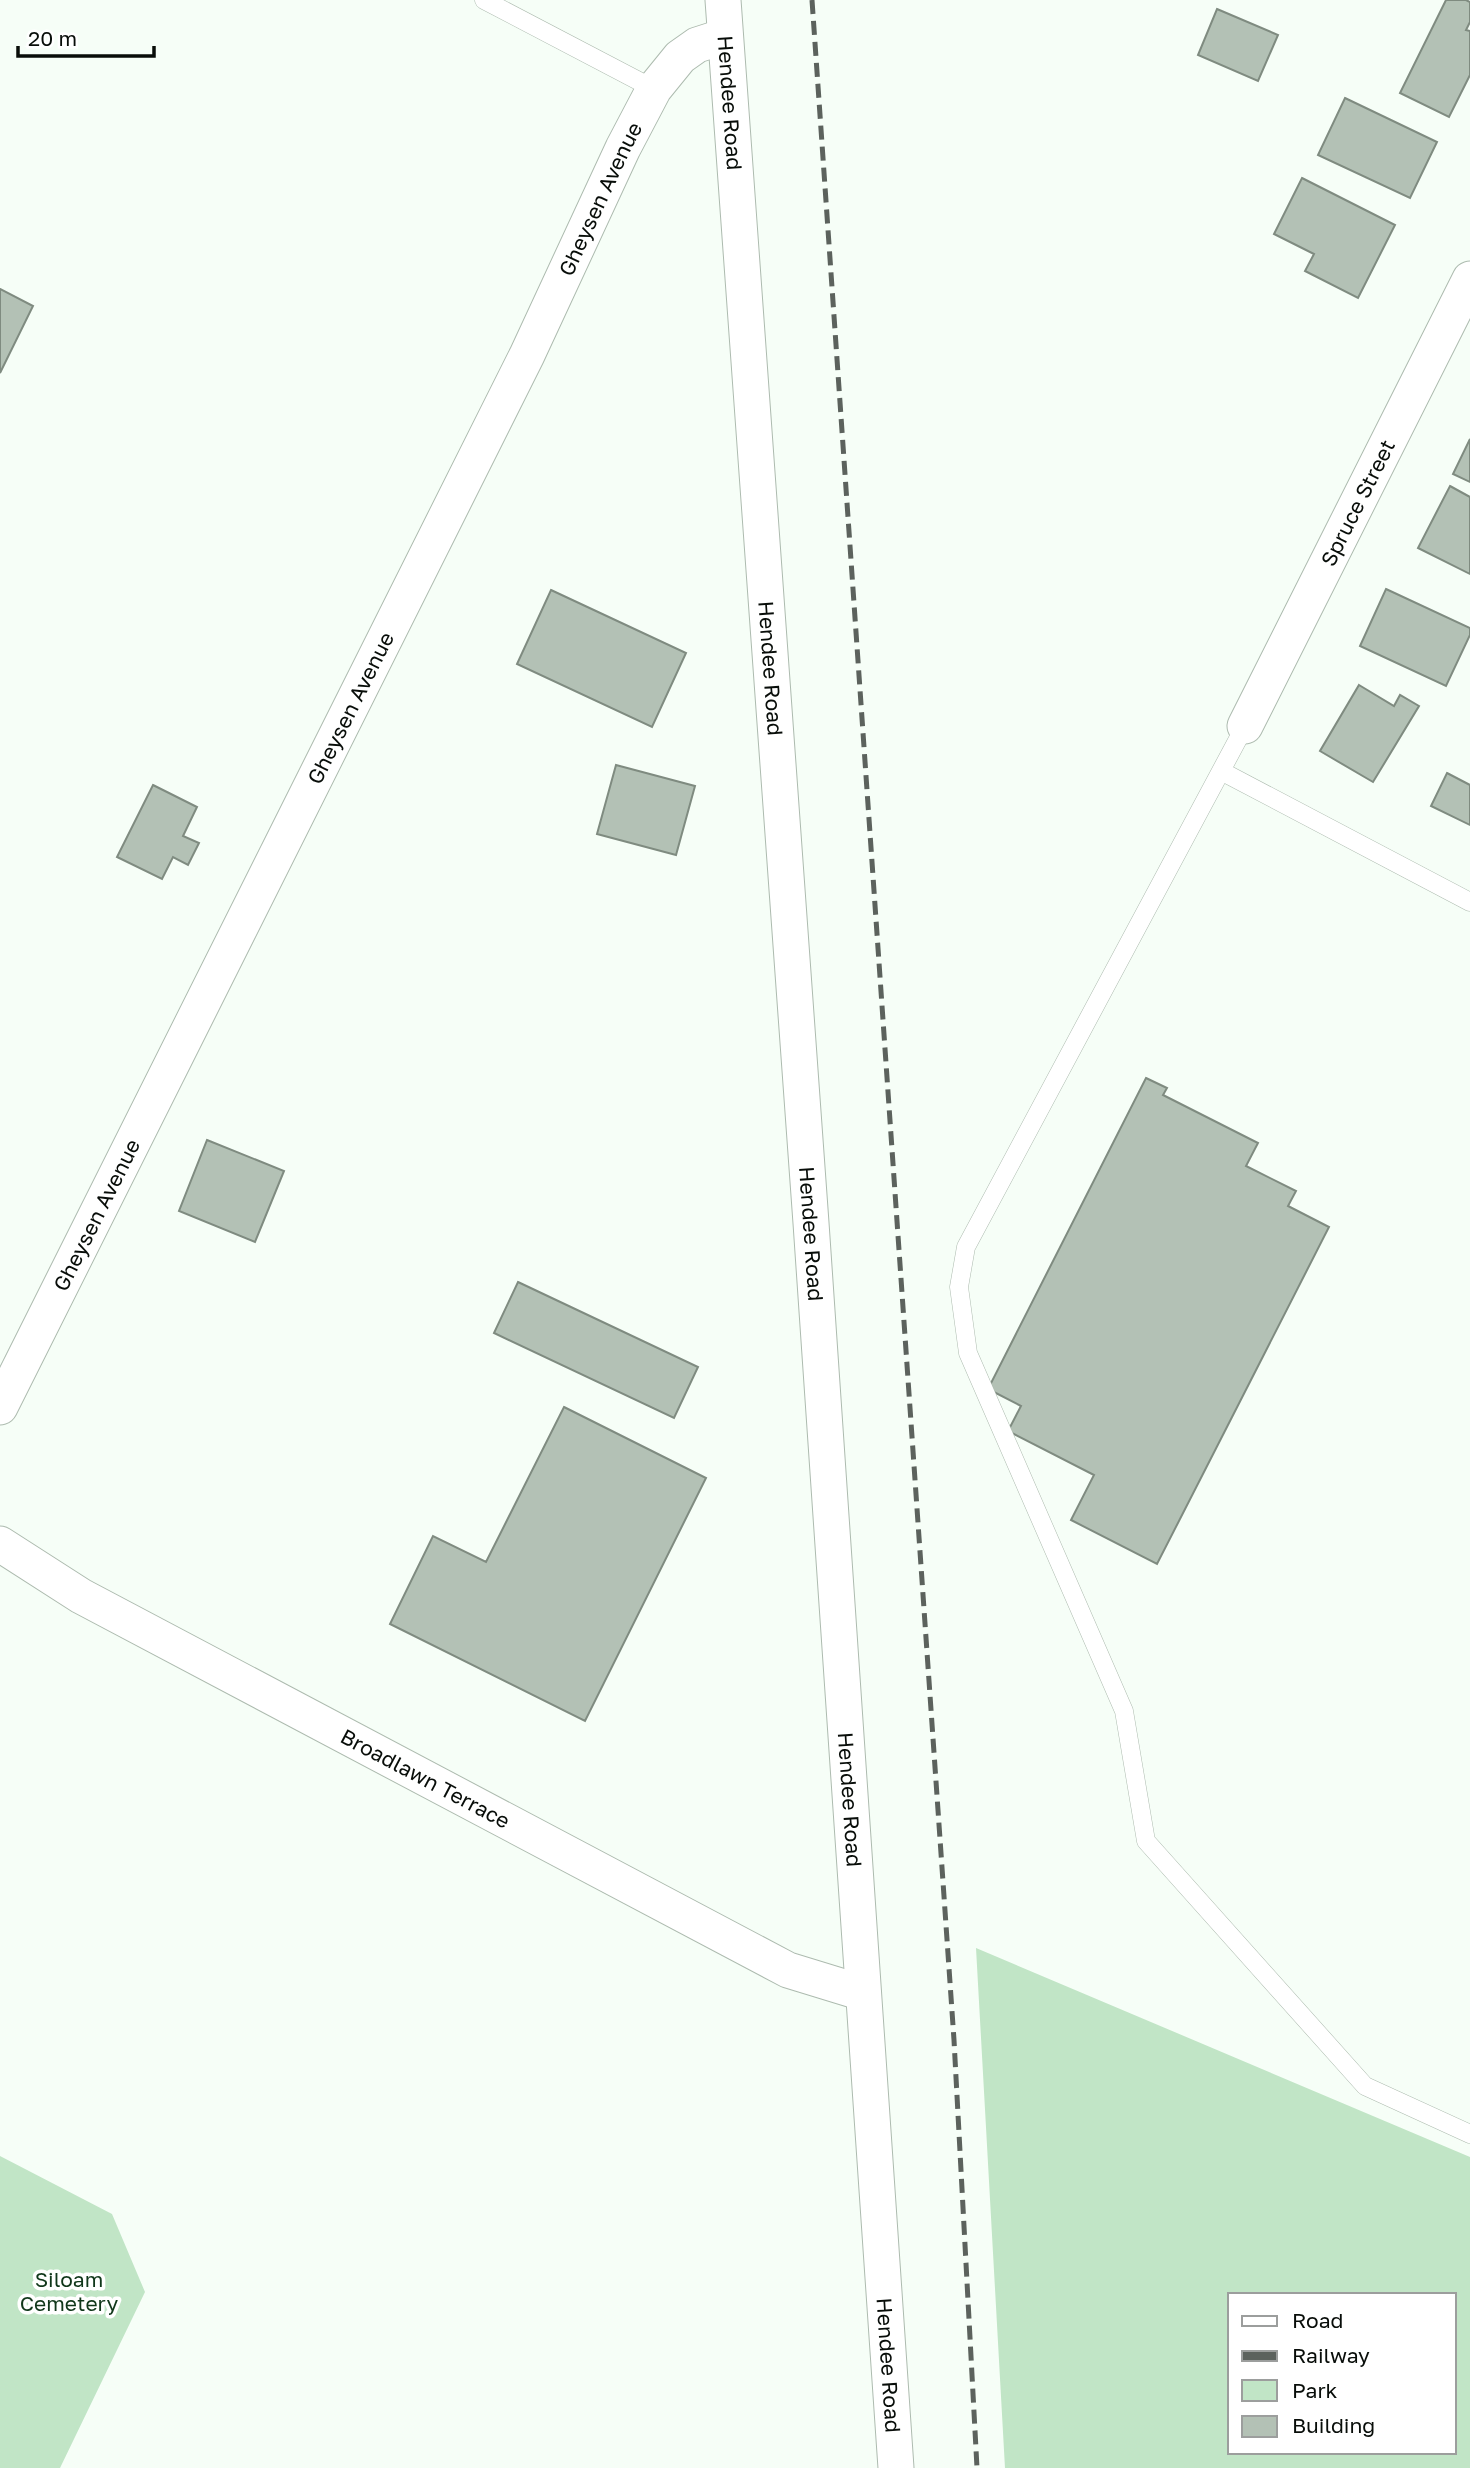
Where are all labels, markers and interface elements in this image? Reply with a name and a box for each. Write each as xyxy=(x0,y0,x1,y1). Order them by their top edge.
scale bar xyxy=(18,14,154,58)
text: 20 m xyxy=(28,25,77,51)
street label: Hendee Road xyxy=(713,34,748,171)
street label: Gheysen Avenue xyxy=(553,117,647,280)
street label: Spruce Street xyxy=(1315,435,1400,570)
street label: Hendee Road xyxy=(753,600,789,737)
street label: Gheysen Avenue xyxy=(301,627,399,788)
street label: Gheysen Avenue xyxy=(47,1134,145,1295)
street label: Hendee Road xyxy=(794,1165,829,1302)
street label: Broadlawn Terrace xyxy=(336,1723,515,1834)
street label: Hendee Road xyxy=(833,1731,868,1868)
park label: Siloam Cemetery xyxy=(20,2266,118,2316)
legend xyxy=(1228,2293,1456,2454)
street label: Hendee Road xyxy=(871,2297,907,2433)
text: Road xyxy=(1292,2307,1343,2333)
text: Railway xyxy=(1292,2342,1370,2368)
text: Park xyxy=(1292,2377,1338,2403)
text: Building xyxy=(1292,2412,1375,2438)

